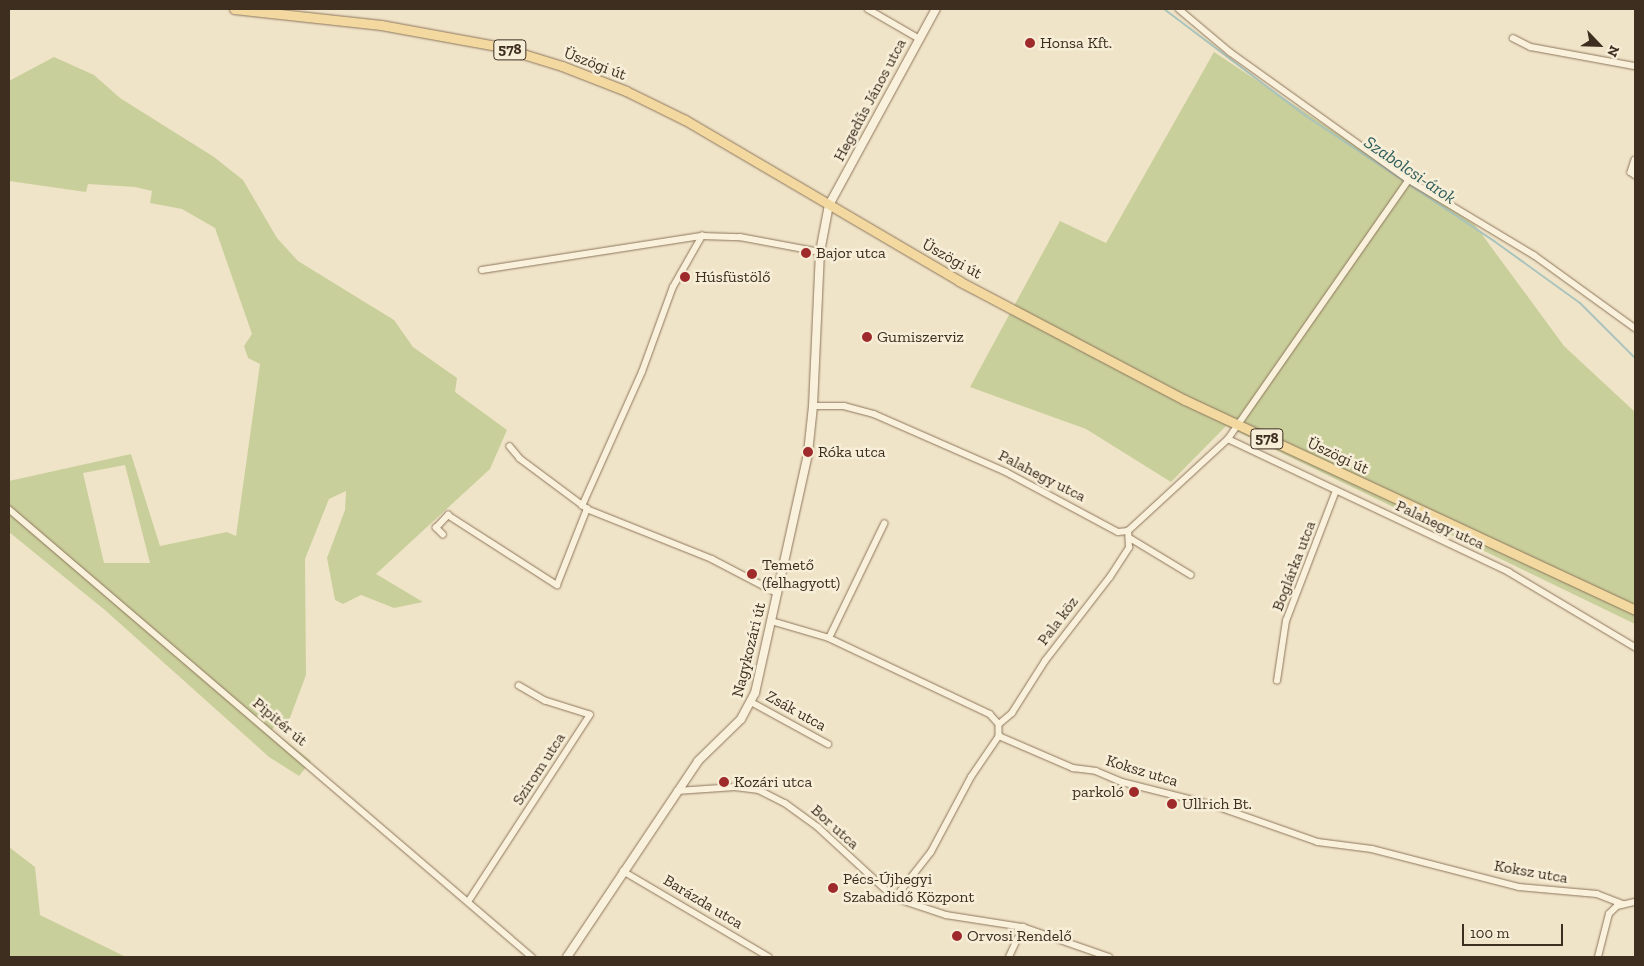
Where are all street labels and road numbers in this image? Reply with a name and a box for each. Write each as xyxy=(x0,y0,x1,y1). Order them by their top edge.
street label: Hegedűs János utca xyxy=(829,35,911,165)
road number: 578 xyxy=(492,38,528,62)
street label: Üszögi út xyxy=(561,43,629,85)
street label: Üszögi út xyxy=(919,235,985,283)
road number: 578 xyxy=(1250,426,1284,452)
street label: Üszögi út xyxy=(1304,433,1372,479)
street label: Palahegy utca xyxy=(995,446,1089,506)
street label: Palahegy utca xyxy=(1392,496,1488,554)
street label: Boglárka utca xyxy=(1268,518,1320,614)
street label: Pala köz xyxy=(1033,593,1083,649)
street label: Nagykozári út xyxy=(728,601,770,699)
street label: Zsák utca xyxy=(763,687,829,735)
street label: Pipitér út xyxy=(249,694,311,750)
street label: Szirom utca xyxy=(508,729,570,809)
street label: Koksz utca xyxy=(1104,751,1180,791)
street label: Bor utca xyxy=(807,800,863,854)
street label: Koksz utca xyxy=(1493,856,1569,888)
street label: Barázda utca xyxy=(660,871,746,933)

